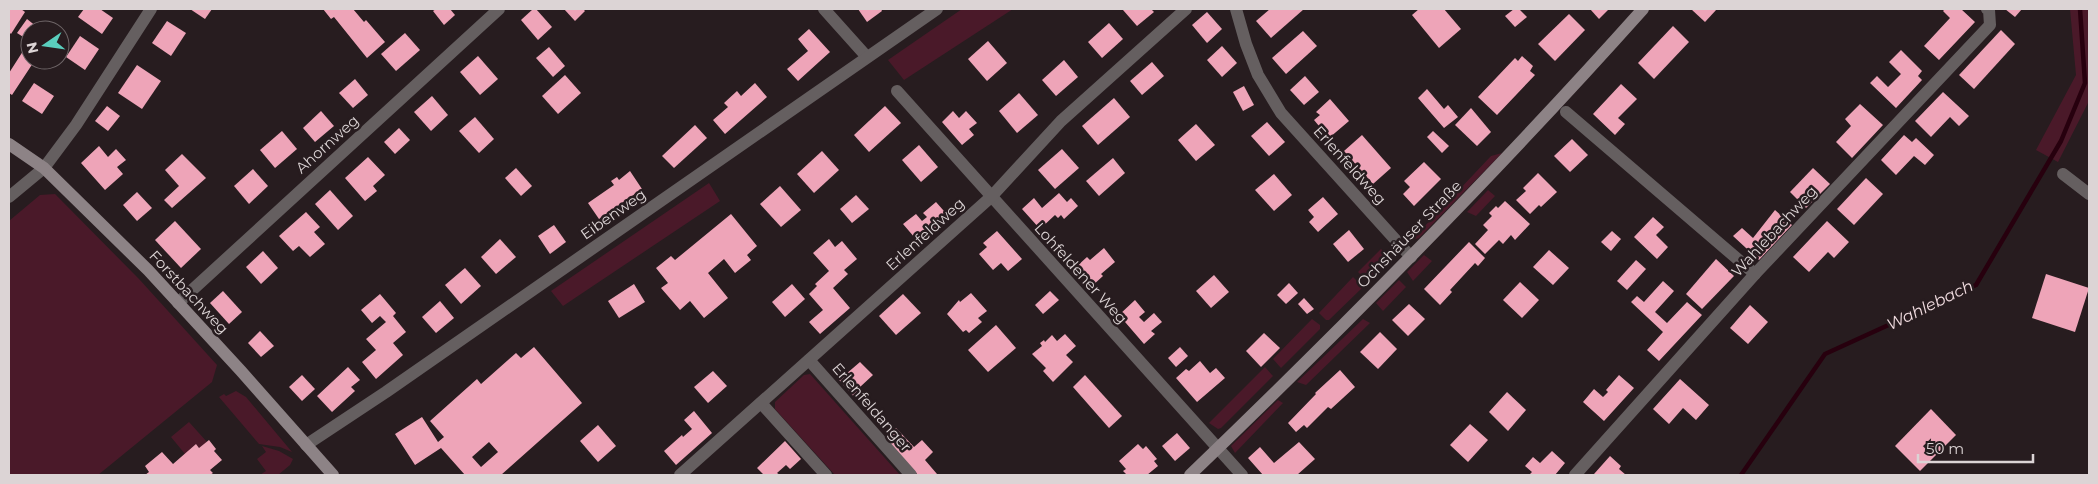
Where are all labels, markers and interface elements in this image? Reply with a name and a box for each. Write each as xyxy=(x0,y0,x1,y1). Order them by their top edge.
north arrow xyxy=(20,20,70,70)
text: N xyxy=(22,40,42,55)
street label: Ahornweg xyxy=(291,111,363,177)
street label: Erlenfeldweg xyxy=(1310,122,1390,208)
street label: Ochshäuser Straße xyxy=(1353,176,1465,292)
street label: Wahlebachweg xyxy=(1727,182,1821,280)
street label: Eibenweg xyxy=(577,185,649,243)
street label: Erlenfeldweg xyxy=(882,194,968,274)
street label: Lohfeldener Weg xyxy=(1030,218,1132,328)
street label: Forstbachweg xyxy=(145,246,233,338)
water label: Wahlebach xyxy=(1884,276,1976,334)
street label: Erlenfeldanger xyxy=(828,359,916,455)
scale bar xyxy=(1918,432,2033,464)
text: 50 m xyxy=(1926,439,1964,458)

